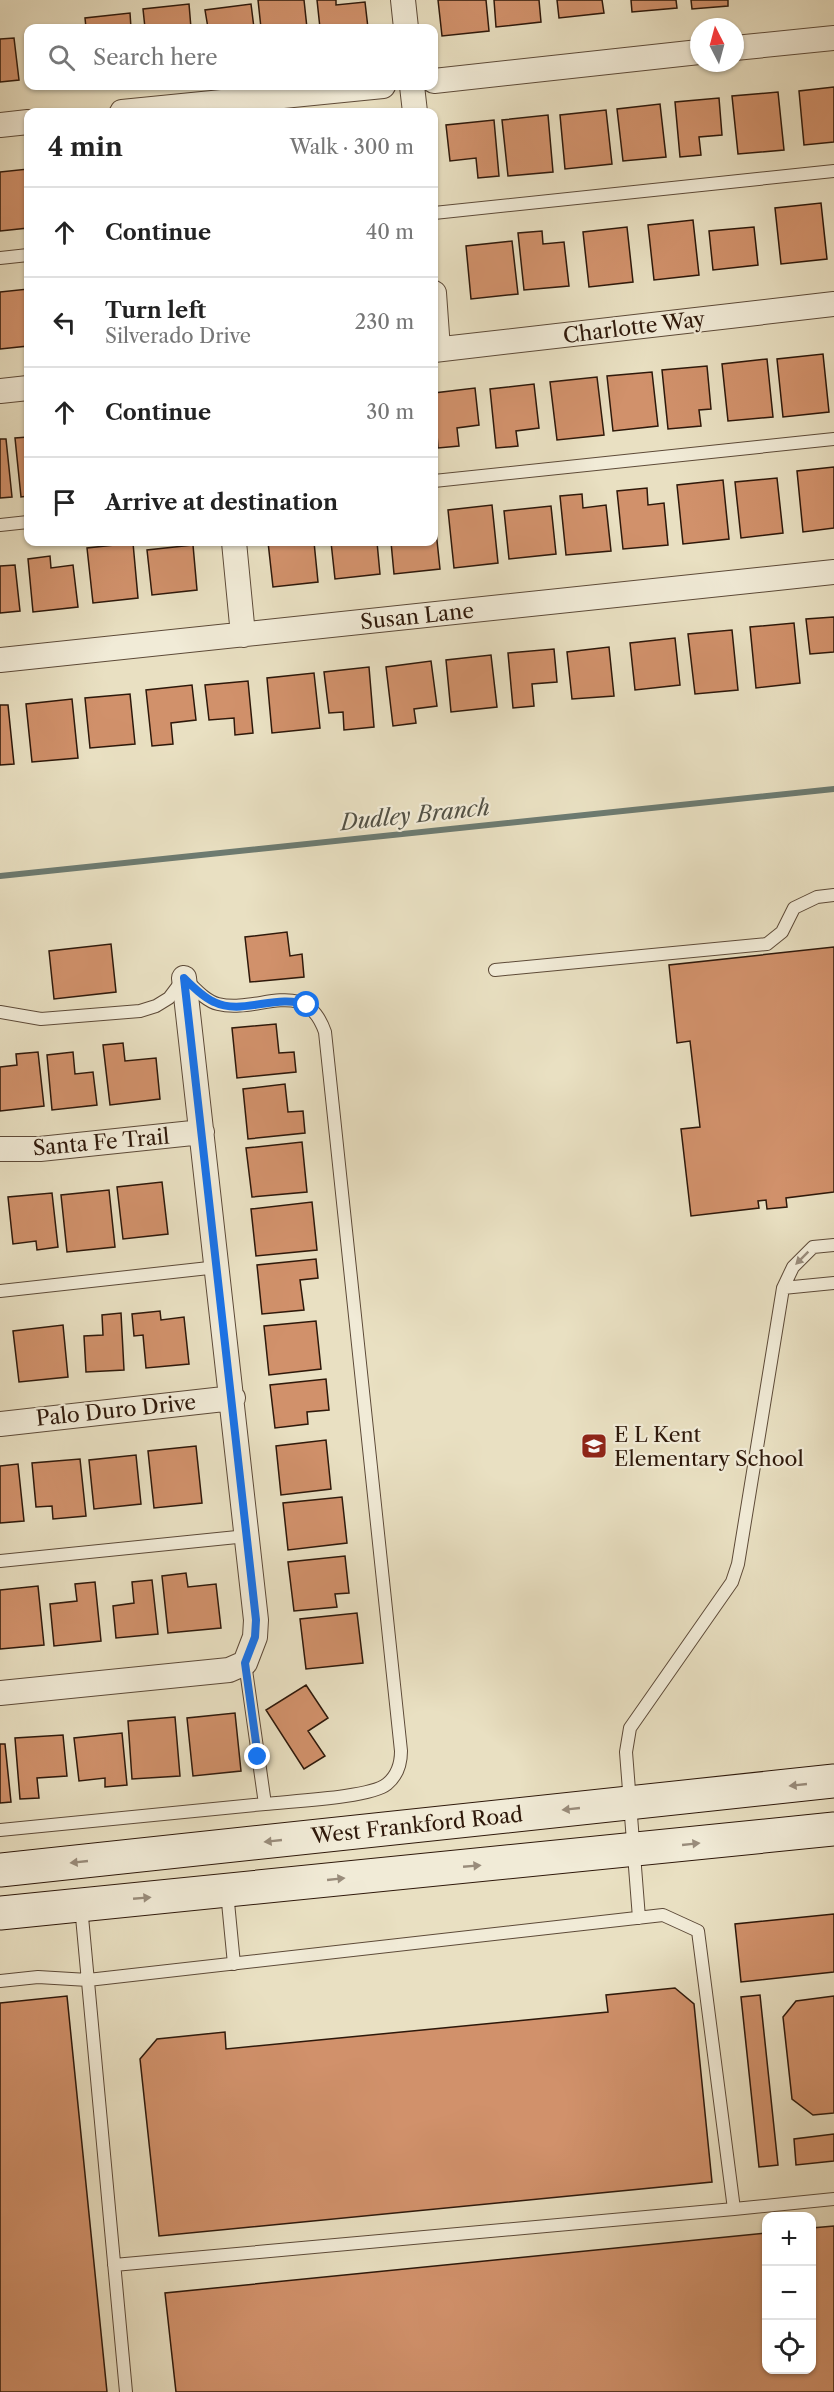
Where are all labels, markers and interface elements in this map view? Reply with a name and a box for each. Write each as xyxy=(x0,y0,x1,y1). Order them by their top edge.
north arrow xyxy=(690,18,744,72)
search box xyxy=(24,24,438,90)
icon: search xyxy=(45,41,78,74)
text: Search here xyxy=(93,44,218,71)
text: 4 min xyxy=(48,131,123,163)
text: Walk · 300 m xyxy=(290,135,414,159)
icon: ahead xyxy=(48,216,81,249)
text: Continue xyxy=(105,219,211,246)
text: 40 m xyxy=(366,220,414,244)
text: Turn left xyxy=(105,297,206,324)
icon: left xyxy=(48,306,81,339)
street label: Charlotte Way xyxy=(561,306,707,348)
text: 230 m xyxy=(355,310,414,334)
text: Silverado Drive xyxy=(105,324,251,348)
icon: ahead xyxy=(48,396,81,429)
text: Continue xyxy=(105,399,211,426)
text: 30 m xyxy=(366,400,414,424)
icon: arrive xyxy=(48,486,81,519)
text: Arrive at destination xyxy=(105,489,338,516)
street label: Susan Lane xyxy=(359,598,475,634)
water label: Dudley Branch xyxy=(337,794,491,836)
route start xyxy=(293,991,319,1017)
street label: Santa Fe Trail xyxy=(32,1124,170,1160)
one-way arrow xyxy=(796,1251,810,1265)
street label: Palo Duro Drive xyxy=(35,1389,197,1431)
place label: E L Kent Elementary School xyxy=(614,1422,804,1471)
school or university icon: E L Kent Elementary School xyxy=(579,1431,609,1461)
route end xyxy=(244,1743,270,1769)
one-way arrow xyxy=(789,1780,808,1790)
street label: West Frankford Road xyxy=(309,1801,524,1849)
one-way arrow xyxy=(562,1804,581,1814)
one-way arrow xyxy=(263,1836,282,1846)
one-way arrow xyxy=(681,1840,700,1849)
one-way arrow xyxy=(70,1857,89,1867)
one-way arrow xyxy=(463,1861,482,1871)
one-way arrow xyxy=(326,1874,345,1884)
one-way arrow xyxy=(132,1893,151,1903)
map controls xyxy=(762,2212,816,2374)
button: + xyxy=(762,2212,816,2266)
button: − xyxy=(762,2266,816,2320)
button: locate xyxy=(762,2320,816,2374)

